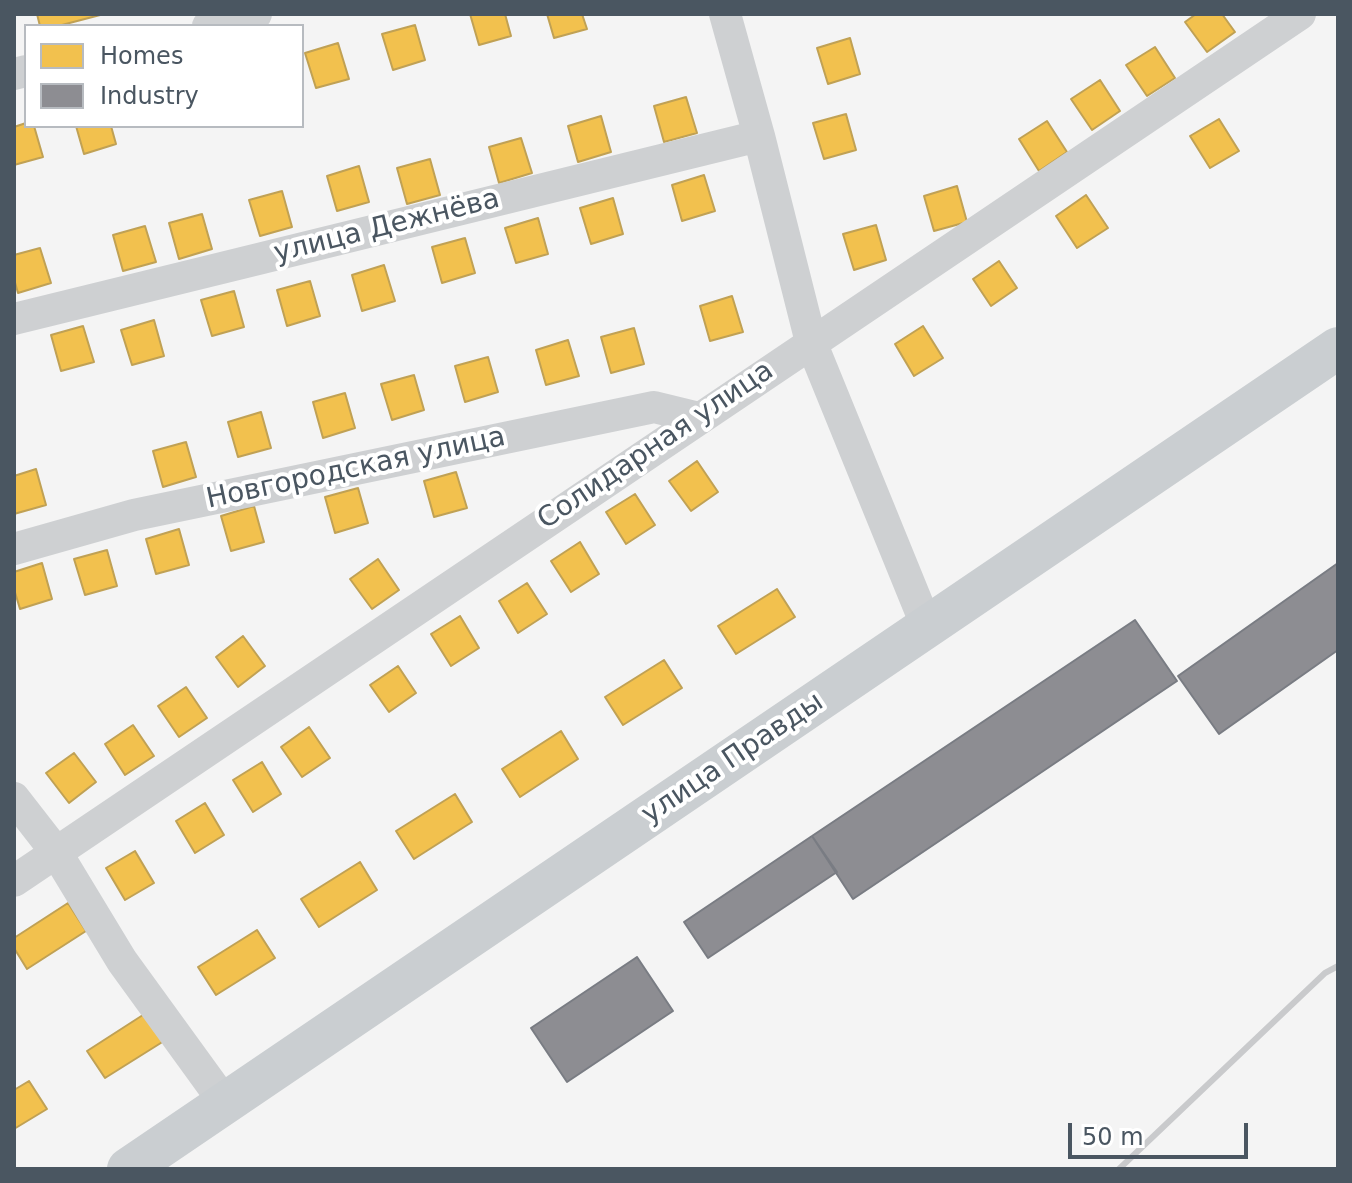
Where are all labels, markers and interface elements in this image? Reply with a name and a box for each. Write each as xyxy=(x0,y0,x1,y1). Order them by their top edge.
legend xyxy=(24,24,304,128)
text: Homes xyxy=(100,42,183,70)
text: Industry xyxy=(100,82,199,110)
street label: улица Дежнёва xyxy=(271,183,503,271)
street label: Солидарная улица xyxy=(532,355,780,537)
street label: Новгородская улица xyxy=(203,421,509,517)
street label: улица Правды xyxy=(636,686,830,832)
scale bar xyxy=(1072,1107,1252,1157)
text: 50 m xyxy=(1082,1123,1144,1151)

